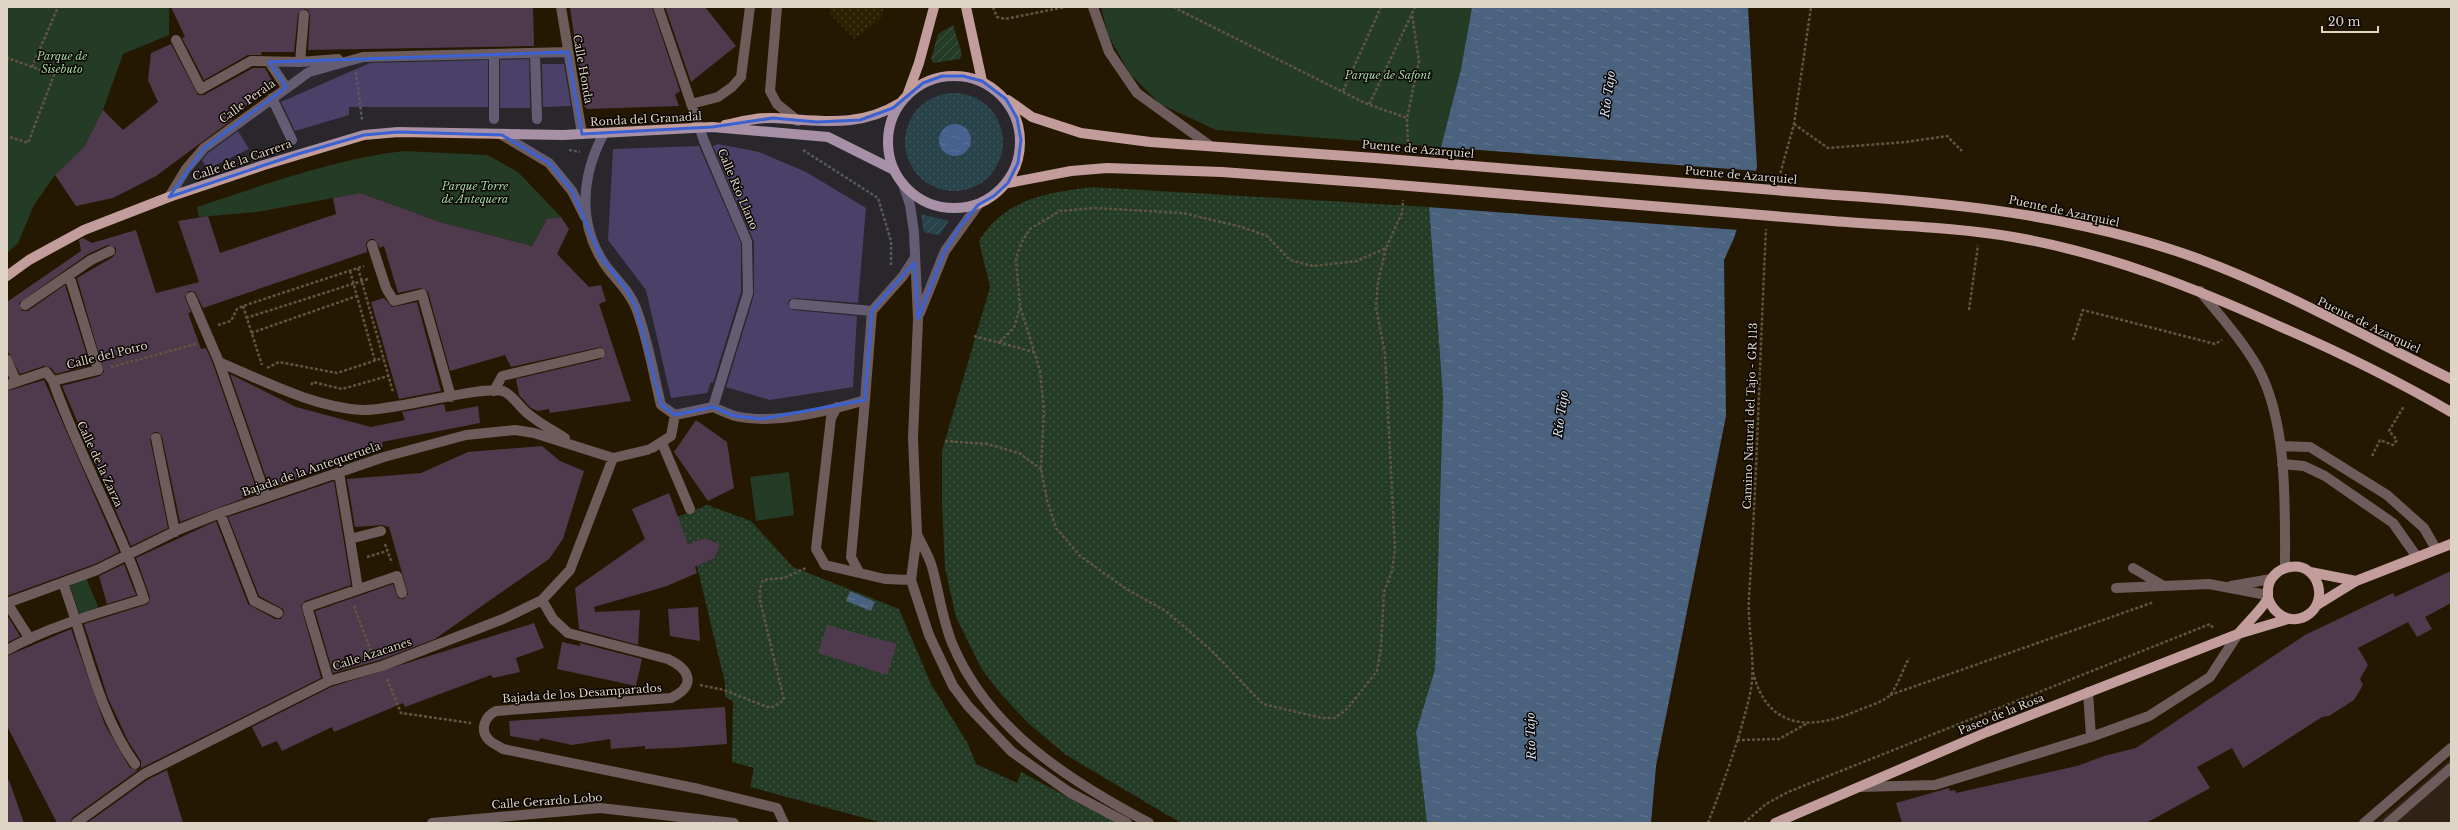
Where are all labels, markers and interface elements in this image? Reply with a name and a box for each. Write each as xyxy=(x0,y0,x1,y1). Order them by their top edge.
scale bar xyxy=(2322,8,2378,34)
text: 20 m xyxy=(2328,14,2360,29)
street label: Calle Honda xyxy=(570,33,596,105)
park label: Parque de Sisebuto xyxy=(36,49,87,76)
park label: Parque de Safont xyxy=(1344,68,1431,82)
water label: Río Tajo xyxy=(1597,69,1618,119)
street label: Calle Perala xyxy=(216,75,279,126)
street label: Ronda del Granadal xyxy=(590,109,703,129)
street label: Calle de la Carrera xyxy=(191,136,294,184)
street label: Puente de Azarquiel xyxy=(1361,137,1475,161)
street label: Calle Río Llano xyxy=(715,146,761,232)
street label: Puente de Azarquiel xyxy=(1684,163,1798,187)
park label: Parque Torre de Antequera xyxy=(441,179,508,206)
street label: Puente de Azarquiel xyxy=(2007,192,2121,230)
street label: Puente de Azarquiel xyxy=(2315,294,2423,356)
street label: Camino Natural del Tajo - GR 113 xyxy=(1740,322,1760,510)
street label: Calle del Potro xyxy=(65,338,149,372)
water label: Río Tajo xyxy=(1550,389,1571,439)
street label: Calle de la Zarza xyxy=(74,419,126,510)
street label: Bajada de la Antequeruela xyxy=(240,438,383,499)
street label: Calle Azacanes xyxy=(331,635,413,673)
street label: Bajada de los Desamparados xyxy=(502,680,662,706)
street label: Paseo de la Rosa xyxy=(1956,690,2047,738)
water label: Río Tajo xyxy=(1522,712,1539,761)
street label: Calle Gerardo Lobo xyxy=(491,790,603,812)

